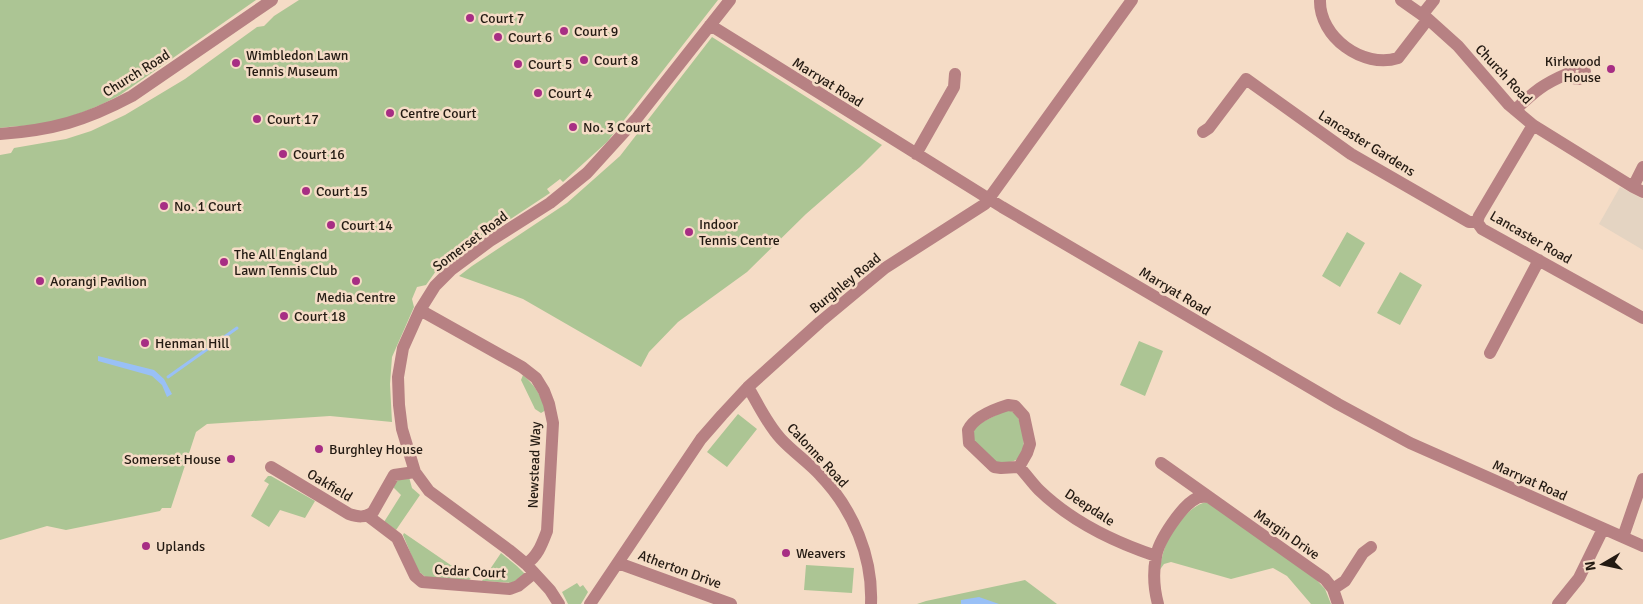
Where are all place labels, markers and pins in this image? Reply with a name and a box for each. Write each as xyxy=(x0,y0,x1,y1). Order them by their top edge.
place label: Court 7 xyxy=(480,10,524,27)
marker: Court 7 xyxy=(464,12,476,24)
place label: Court 9 xyxy=(574,23,618,40)
marker: Court 9 xyxy=(558,25,570,37)
place label: Court 6 xyxy=(508,29,552,46)
marker: Court 6 xyxy=(492,31,504,43)
place label: Wimbledon Lawn Tennis Museum xyxy=(246,47,349,80)
place label: Court 8 xyxy=(594,52,638,69)
place label: Kirkwood House xyxy=(1545,53,1601,86)
marker: Court 8 xyxy=(578,54,590,66)
place label: Court 5 xyxy=(528,56,572,73)
marker: Wimbledon Lawn Tennis Museum xyxy=(230,57,242,69)
marker: Court 5 xyxy=(512,58,524,70)
marker: Kirkwood House xyxy=(1605,63,1617,75)
place label: Court 4 xyxy=(548,85,593,102)
marker: Court 4 xyxy=(532,87,544,99)
place label: Centre Court xyxy=(400,105,477,122)
marker: Centre Court xyxy=(384,107,396,119)
place label: Court 17 xyxy=(267,111,319,128)
marker: Court 17 xyxy=(251,113,263,125)
place label: No. 3 Court xyxy=(583,119,651,136)
marker: No. 3 Court xyxy=(567,121,579,133)
place label: Court 16 xyxy=(293,146,345,163)
marker: Court 16 xyxy=(277,148,289,160)
place label: Court 15 xyxy=(316,183,368,200)
marker: Court 15 xyxy=(300,185,312,197)
place label: No. 1 Court xyxy=(174,198,242,215)
marker: No. 1 Court xyxy=(158,200,170,212)
place label: Indoor Tennis Centre xyxy=(699,216,780,249)
place label: Court 14 xyxy=(341,217,393,234)
marker: Court 14 xyxy=(325,219,337,231)
marker: Indoor Tennis Centre xyxy=(683,226,695,238)
place label: The All England Lawn Tennis Club xyxy=(234,246,337,279)
marker: The All England Lawn Tennis Club xyxy=(218,256,230,268)
place label: Aorangi Pavilion xyxy=(50,273,147,290)
marker: Aorangi Pavilion xyxy=(34,275,46,287)
marker: Media Centre xyxy=(350,275,362,287)
place label: Media Centre xyxy=(316,289,396,306)
place label: Court 18 xyxy=(294,308,346,325)
marker: Court 18 xyxy=(278,310,290,322)
place label: Henman Hill xyxy=(155,335,229,352)
marker: Henman Hill xyxy=(139,337,151,349)
place label: Burghley House xyxy=(329,441,423,458)
marker: Burghley House xyxy=(313,443,325,455)
place label: Somerset House xyxy=(124,451,221,468)
marker: Somerset House xyxy=(225,453,237,465)
place label: Uplands xyxy=(156,538,205,555)
marker: Uplands xyxy=(140,540,152,552)
place label: Weavers xyxy=(796,545,846,562)
marker: Weavers xyxy=(780,547,792,559)

